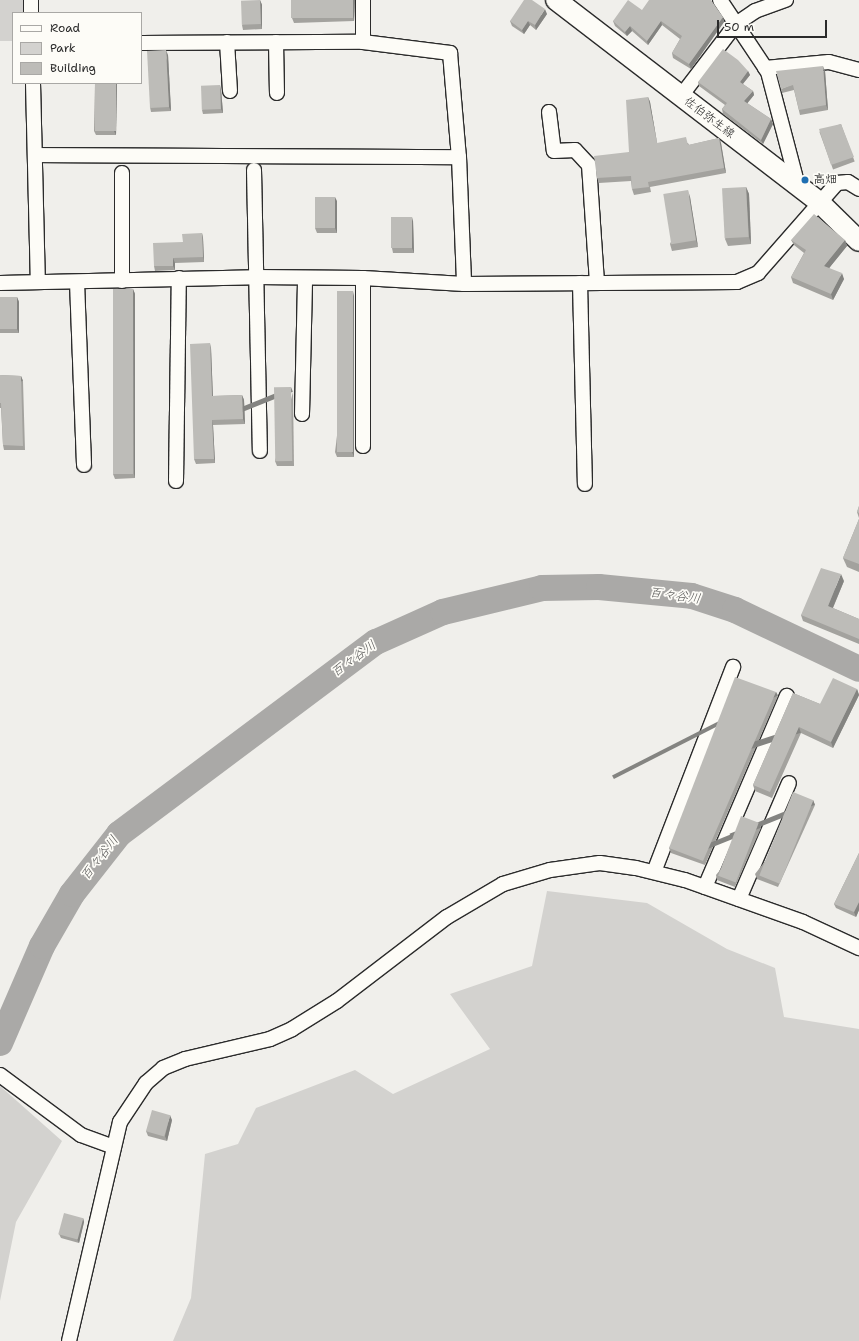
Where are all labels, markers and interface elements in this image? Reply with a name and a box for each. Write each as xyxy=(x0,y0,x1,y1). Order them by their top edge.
legend xyxy=(12,12,142,84)
scale bar xyxy=(719,12,829,38)
text: 50 m xyxy=(724,19,754,35)
text: Road xyxy=(50,20,80,36)
text: Park xyxy=(50,40,76,56)
text: Building xyxy=(50,60,96,76)
street label: 佐伯弥生線 xyxy=(681,94,737,142)
place label: 高畑 xyxy=(813,173,837,187)
marker: 高畑 xyxy=(800,175,810,185)
water label: 百々谷川 xyxy=(648,585,702,607)
water label: 百々谷川 xyxy=(328,637,380,681)
water label: 百々谷川 xyxy=(78,833,122,883)

